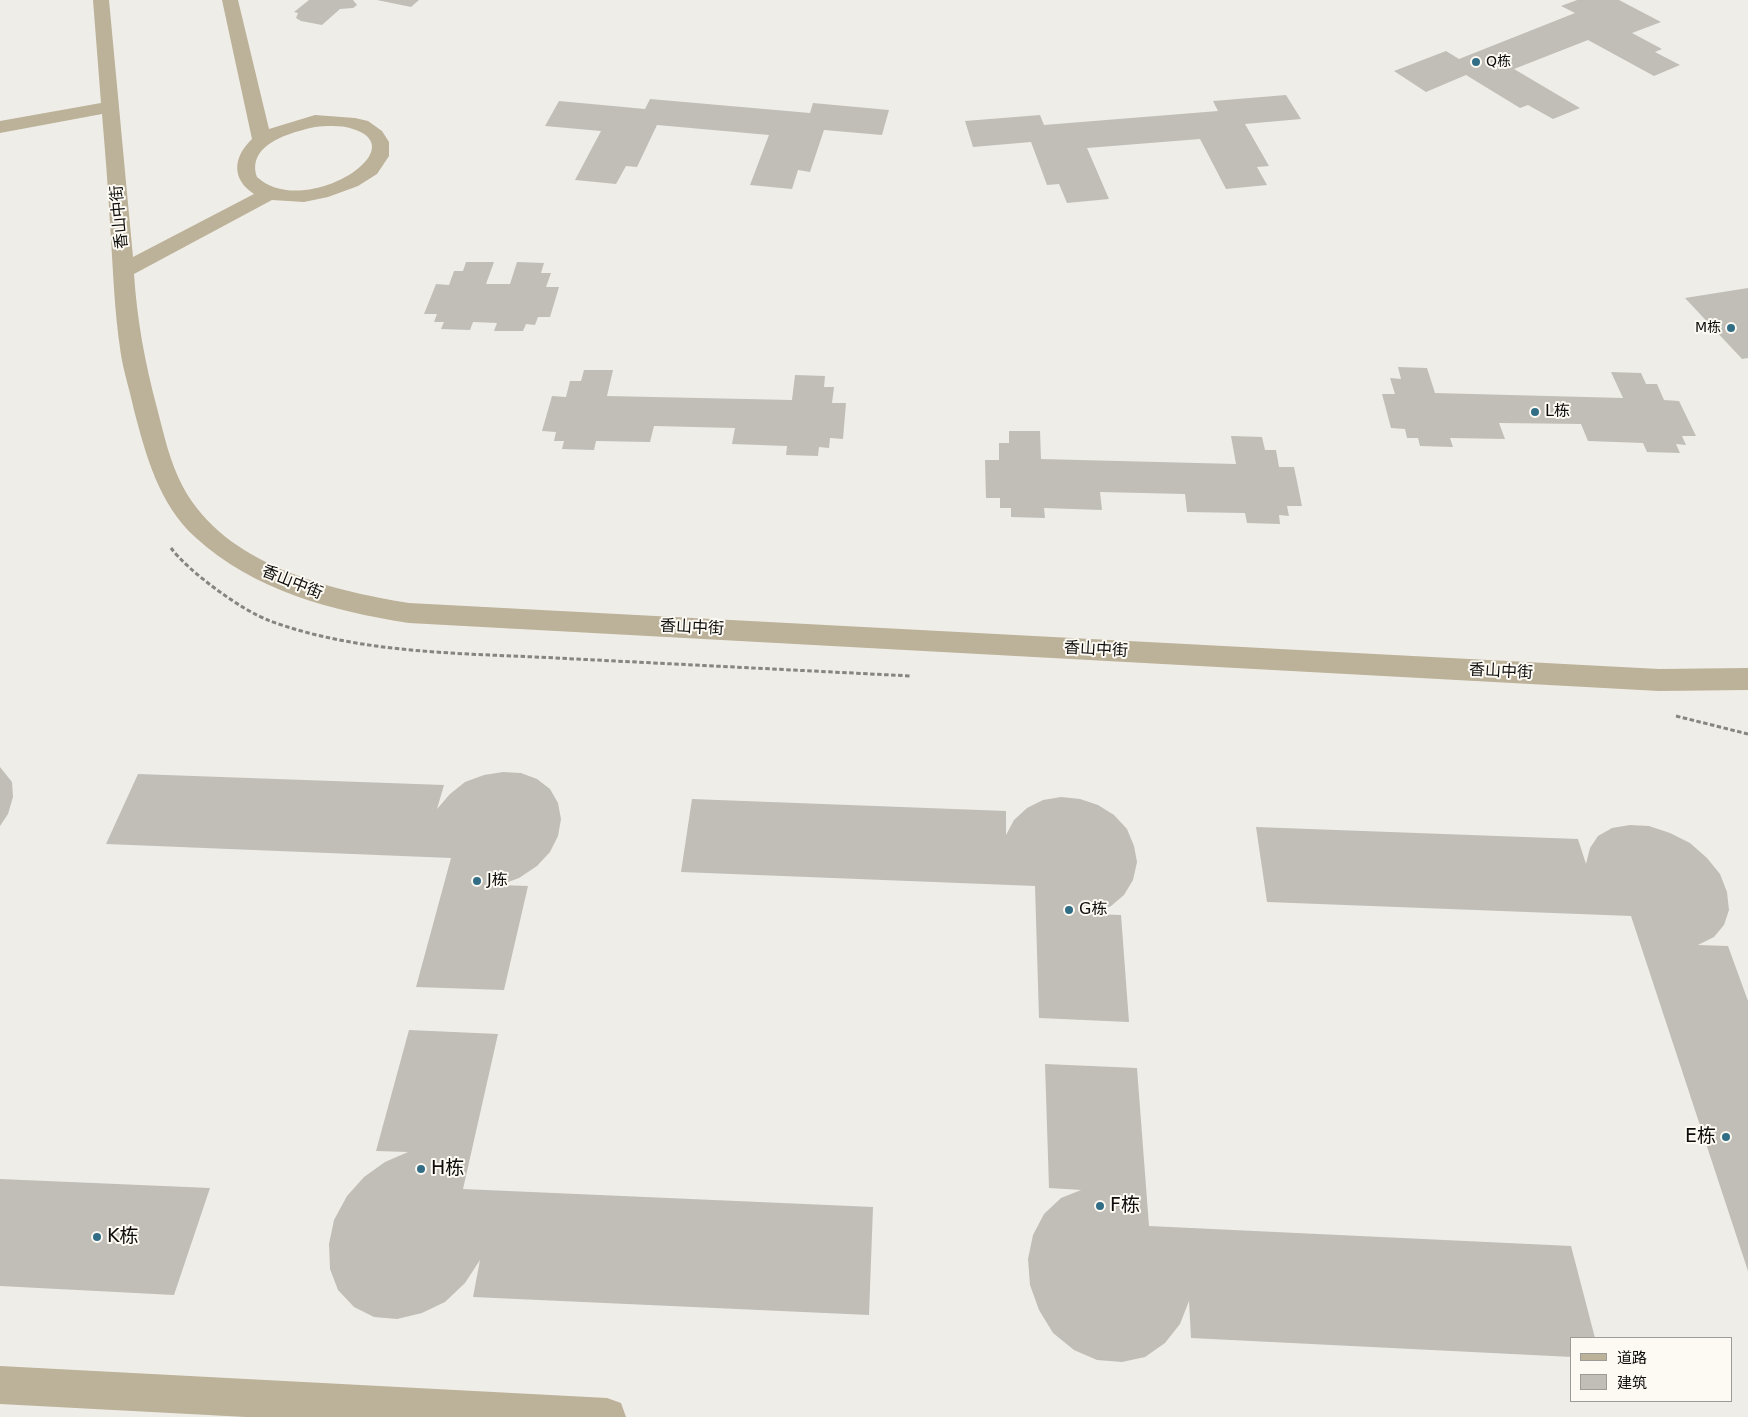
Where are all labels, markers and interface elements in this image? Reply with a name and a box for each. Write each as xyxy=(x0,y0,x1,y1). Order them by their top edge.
place label: Q栋 xyxy=(1486,54,1511,70)
marker: Q栋 xyxy=(1470,56,1482,68)
street label: 香山中街 xyxy=(108,184,132,250)
place label: M栋 xyxy=(1695,320,1721,336)
marker: M栋 xyxy=(1725,322,1737,334)
place label: L栋 xyxy=(1545,402,1570,422)
marker: L栋 xyxy=(1529,406,1541,418)
street label: 香山中街 xyxy=(259,562,325,604)
street label: 香山中街 xyxy=(660,617,724,639)
street label: 香山中街 xyxy=(1064,639,1128,661)
street label: 香山中街 xyxy=(1469,661,1533,683)
place label: J栋 xyxy=(487,871,508,891)
marker: J栋 xyxy=(471,875,483,887)
place label: G栋 xyxy=(1079,900,1107,920)
marker: G栋 xyxy=(1063,904,1075,916)
place label: E栋 xyxy=(1685,1126,1716,1148)
marker: E栋 xyxy=(1720,1131,1732,1143)
place label: H栋 xyxy=(431,1158,464,1180)
marker: H栋 xyxy=(415,1163,427,1175)
place label: F栋 xyxy=(1110,1195,1140,1217)
marker: F栋 xyxy=(1094,1200,1106,1212)
place label: K栋 xyxy=(107,1226,138,1248)
marker: K栋 xyxy=(91,1231,103,1243)
legend xyxy=(1570,1337,1733,1402)
text: 道路 xyxy=(1617,1349,1647,1367)
text: 建筑 xyxy=(1617,1374,1647,1392)

